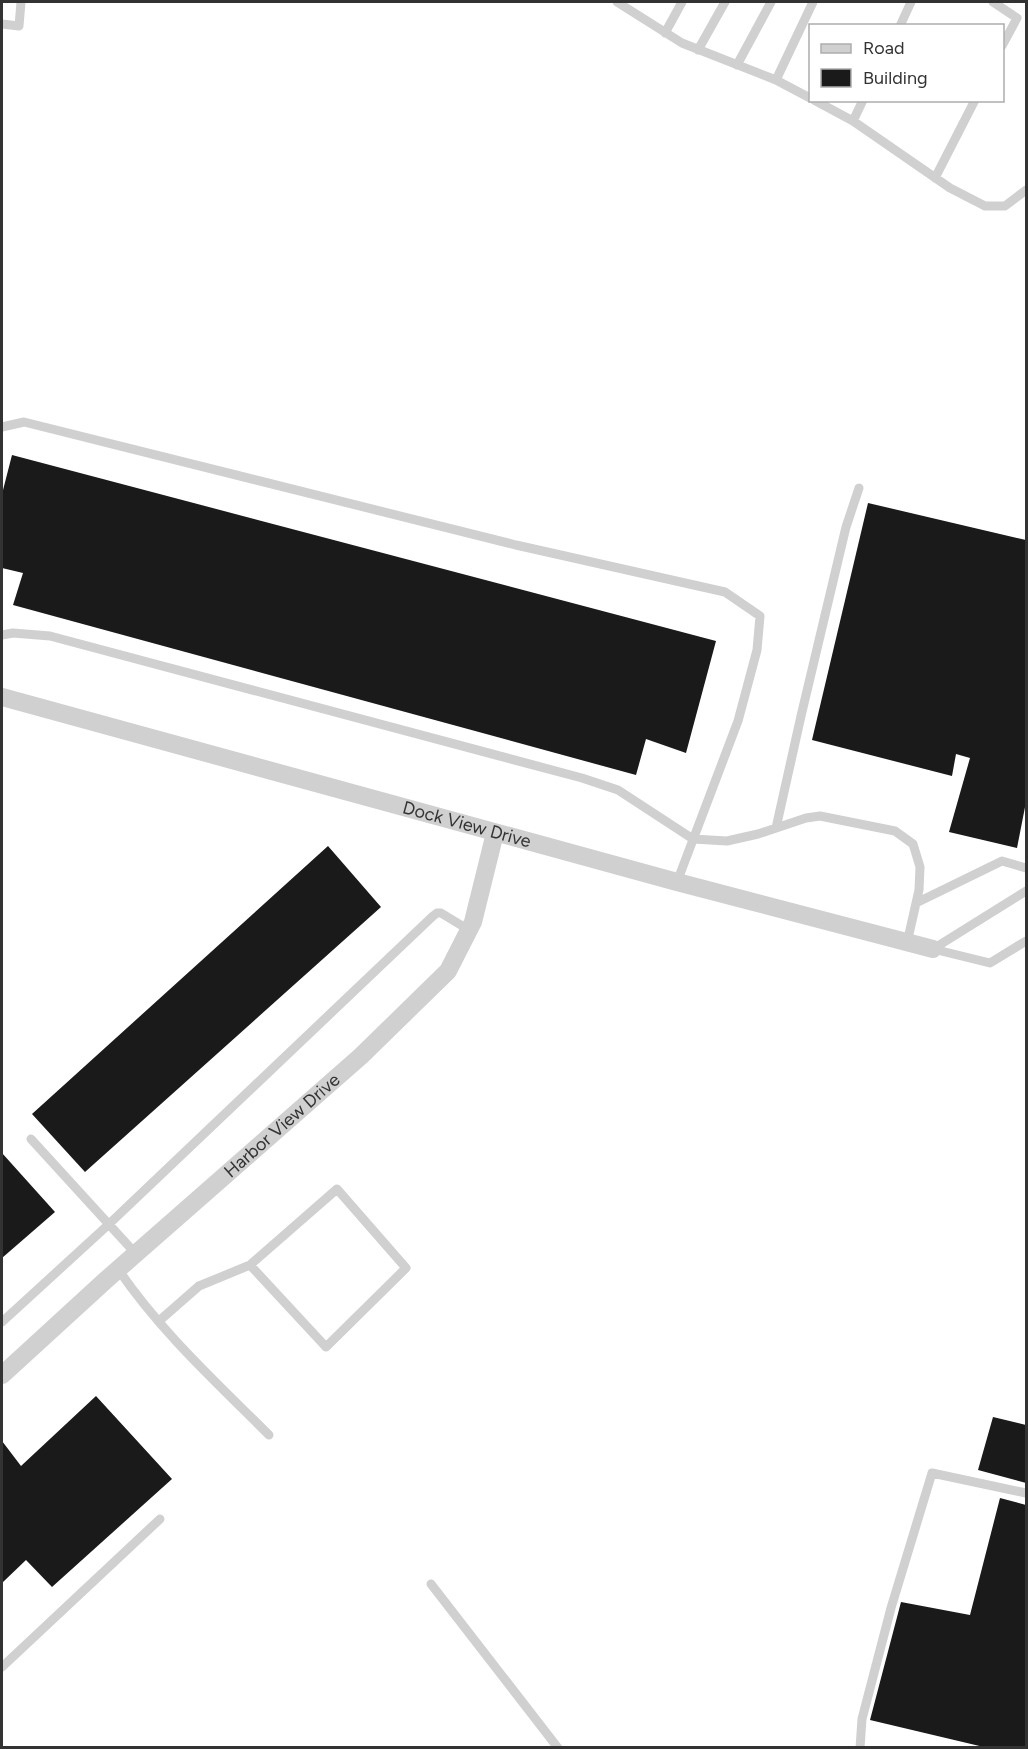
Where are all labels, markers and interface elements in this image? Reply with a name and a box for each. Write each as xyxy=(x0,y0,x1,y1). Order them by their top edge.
legend xyxy=(809,24,1004,102)
text: Road xyxy=(863,37,904,59)
text: Building xyxy=(863,67,928,89)
street label: Dock View Drive xyxy=(400,796,534,853)
street label: Harbor View Drive xyxy=(219,1069,344,1182)

